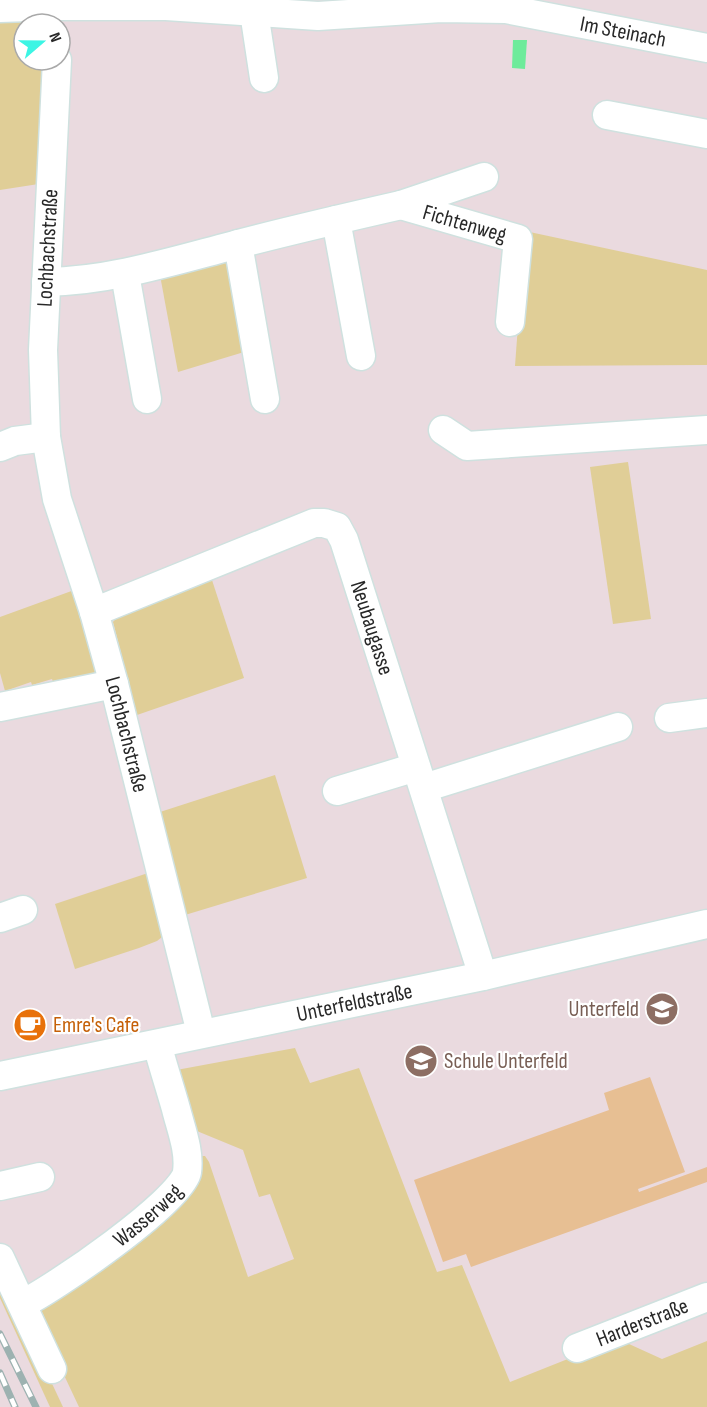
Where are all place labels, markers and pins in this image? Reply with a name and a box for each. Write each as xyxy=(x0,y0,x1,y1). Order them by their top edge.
school or university icon: Unterfeld xyxy=(644,991,680,1027)
place label: Unterfeld xyxy=(569,996,639,1023)
cafe icon: Emre's Cafe xyxy=(12,1007,48,1043)
place label: Emre's Cafe xyxy=(53,1012,139,1039)
school or university icon: Schule Unterfeld xyxy=(403,1043,439,1079)
place label: Schule Unterfeld xyxy=(444,1048,568,1075)

